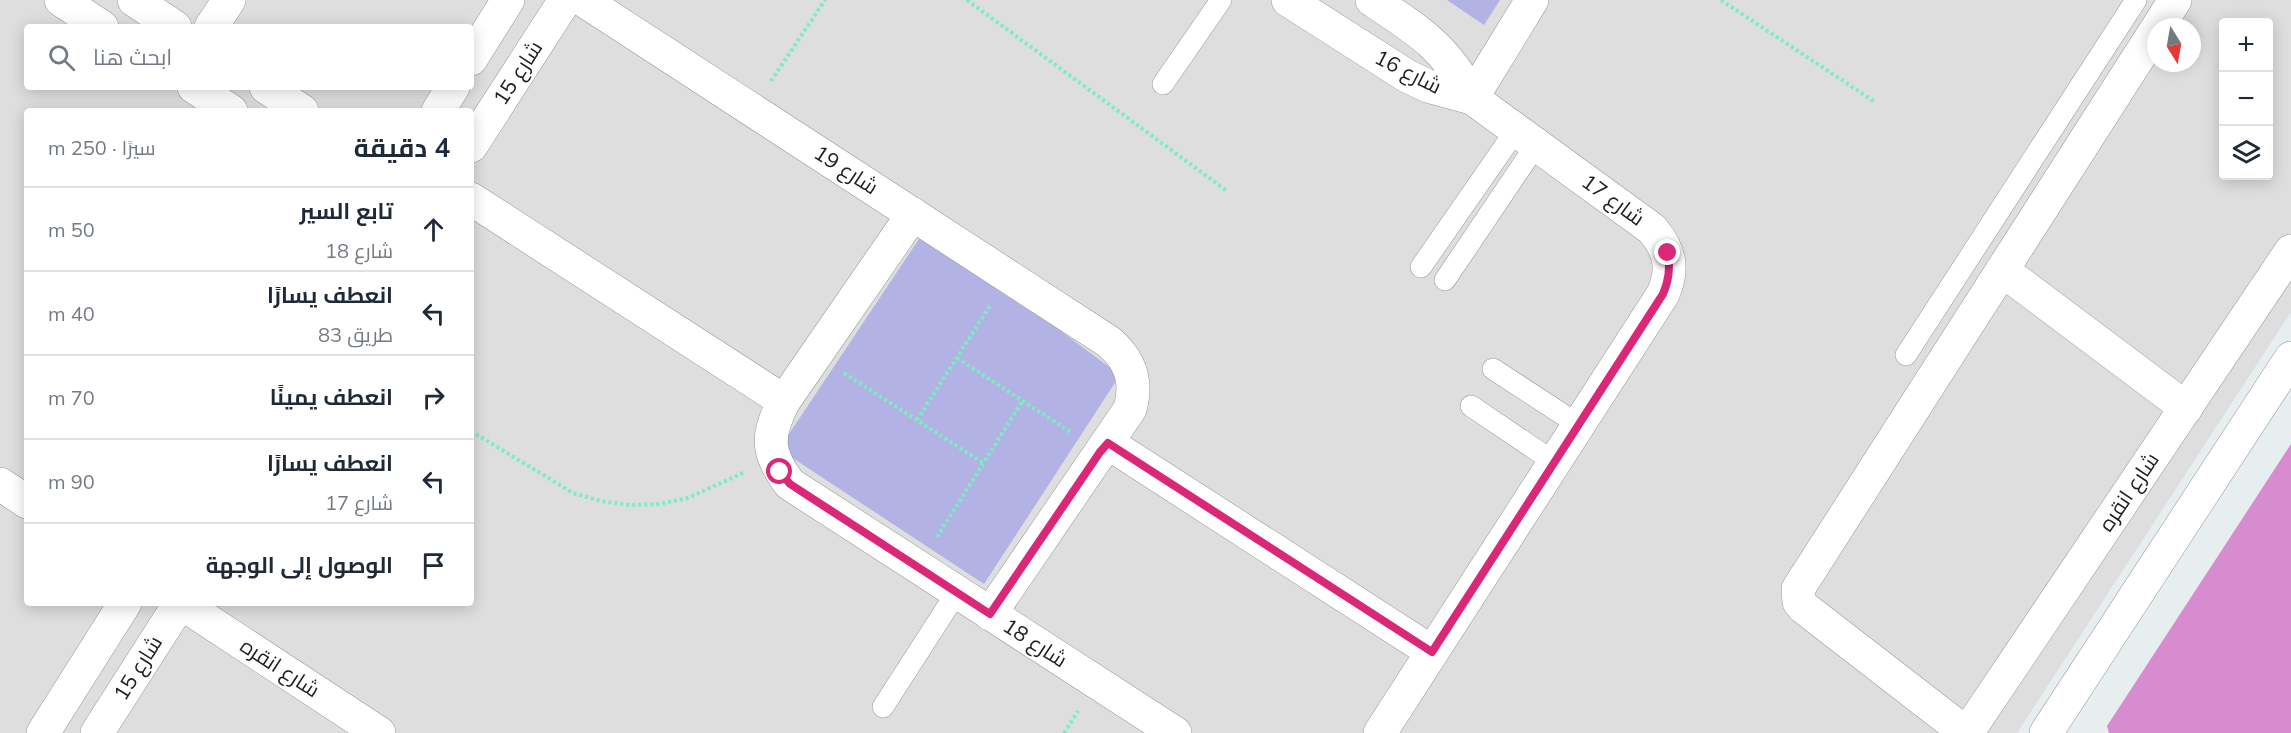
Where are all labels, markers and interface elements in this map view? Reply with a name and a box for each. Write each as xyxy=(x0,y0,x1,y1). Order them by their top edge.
north arrow xyxy=(2147,18,2201,72)
map controls xyxy=(2219,18,2273,180)
button: + xyxy=(2219,18,2273,72)
search box xyxy=(24,24,474,90)
street label: شارع 15 xyxy=(487,35,549,111)
icon: search xyxy=(45,41,78,74)
text: ابحث هنا xyxy=(93,43,172,71)
street label: شارع 16 xyxy=(1370,43,1446,101)
button: − xyxy=(2219,72,2273,126)
button: layers xyxy=(2219,126,2273,180)
text: 4 دقيقة xyxy=(354,131,450,164)
text: سيرًا · 250 m xyxy=(48,135,156,160)
street label: شارع 19 xyxy=(808,139,884,201)
street label: شارع 17 xyxy=(1576,168,1650,232)
text: تابع السير xyxy=(299,197,393,225)
icon: ahead xyxy=(417,213,450,246)
text: 50 m xyxy=(48,217,95,242)
text: شارع 18 xyxy=(325,238,393,263)
route end xyxy=(1654,239,1680,265)
text: انعطف يسارًا xyxy=(267,281,393,309)
icon: left xyxy=(417,297,450,330)
text: 40 m xyxy=(48,301,95,326)
text: طريق 83 xyxy=(318,322,393,347)
icon: right xyxy=(417,381,450,414)
text: انعطف يمينًا xyxy=(270,383,393,411)
text: 70 m xyxy=(48,385,95,410)
street label: شارع انقره xyxy=(2092,447,2166,537)
text: انعطف يسارًا xyxy=(267,449,393,477)
route start xyxy=(766,458,792,484)
icon: left xyxy=(417,465,450,498)
text: 90 m xyxy=(48,469,95,494)
text: شارع 17 xyxy=(325,490,393,515)
icon: arrive xyxy=(417,549,450,582)
text: الوصول إلى الوجهة xyxy=(206,551,393,579)
street label: شارع 18 xyxy=(997,612,1073,674)
street label: شارع 15 xyxy=(107,630,169,706)
street label: شارع انقره xyxy=(235,632,325,704)

